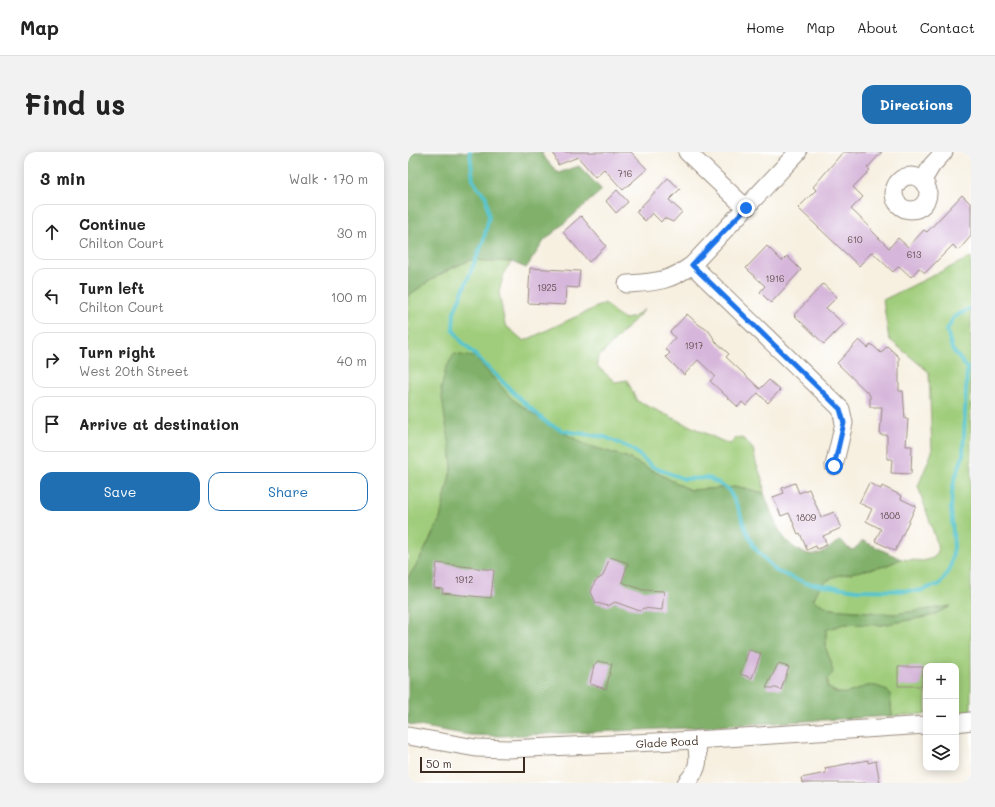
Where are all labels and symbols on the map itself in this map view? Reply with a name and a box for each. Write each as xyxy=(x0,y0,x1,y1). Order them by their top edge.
house number: 716 xyxy=(618,168,632,179)
route end xyxy=(737,199,755,217)
house number: 610 xyxy=(847,234,863,245)
house number: 613 xyxy=(907,249,921,260)
house number: 1916 xyxy=(766,273,784,284)
house number: 1925 xyxy=(537,282,557,293)
house number: 1917 xyxy=(685,340,703,351)
route start xyxy=(825,457,843,475)
house number: 1808 xyxy=(880,510,901,521)
house number: 1809 xyxy=(796,512,817,523)
house number: 1912 xyxy=(455,574,473,585)
street label: Glade Road xyxy=(635,733,699,751)
scale bar xyxy=(420,755,525,774)

